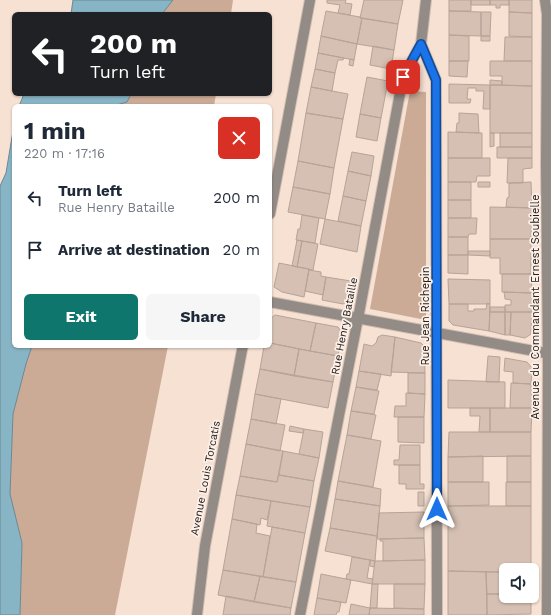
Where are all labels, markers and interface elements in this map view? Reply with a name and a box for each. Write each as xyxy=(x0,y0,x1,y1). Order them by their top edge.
text: 200 m xyxy=(90,27,177,60)
icon: left xyxy=(24,28,76,80)
pin xyxy=(386,60,420,94)
text: Turn left xyxy=(90,61,165,82)
icon: arrive xyxy=(392,66,414,88)
text: 1 min xyxy=(24,117,86,145)
button: close xyxy=(218,117,260,159)
text: 220 m · 17:16 xyxy=(24,146,105,161)
text: Turn left xyxy=(58,182,122,200)
icon: left xyxy=(24,187,46,209)
text: 200 m xyxy=(213,189,260,207)
street label: Avenue du Commandant Ernest Soubielle xyxy=(529,195,542,419)
text: Rue Henry Bataille xyxy=(58,200,175,215)
icon: arrive xyxy=(24,239,46,261)
text: Arrive at destination xyxy=(58,241,210,259)
text: 20 m xyxy=(223,241,260,259)
street label: Rue Jean Richepin xyxy=(419,266,432,366)
street label: Rue Henry Bataille xyxy=(329,276,360,376)
button: Exit xyxy=(24,294,138,340)
button: Share xyxy=(146,294,260,340)
street label: Avenue Louis Torcatis xyxy=(188,419,223,537)
position arrow xyxy=(416,488,458,530)
map controls xyxy=(499,563,539,603)
button: sound xyxy=(499,563,539,603)

